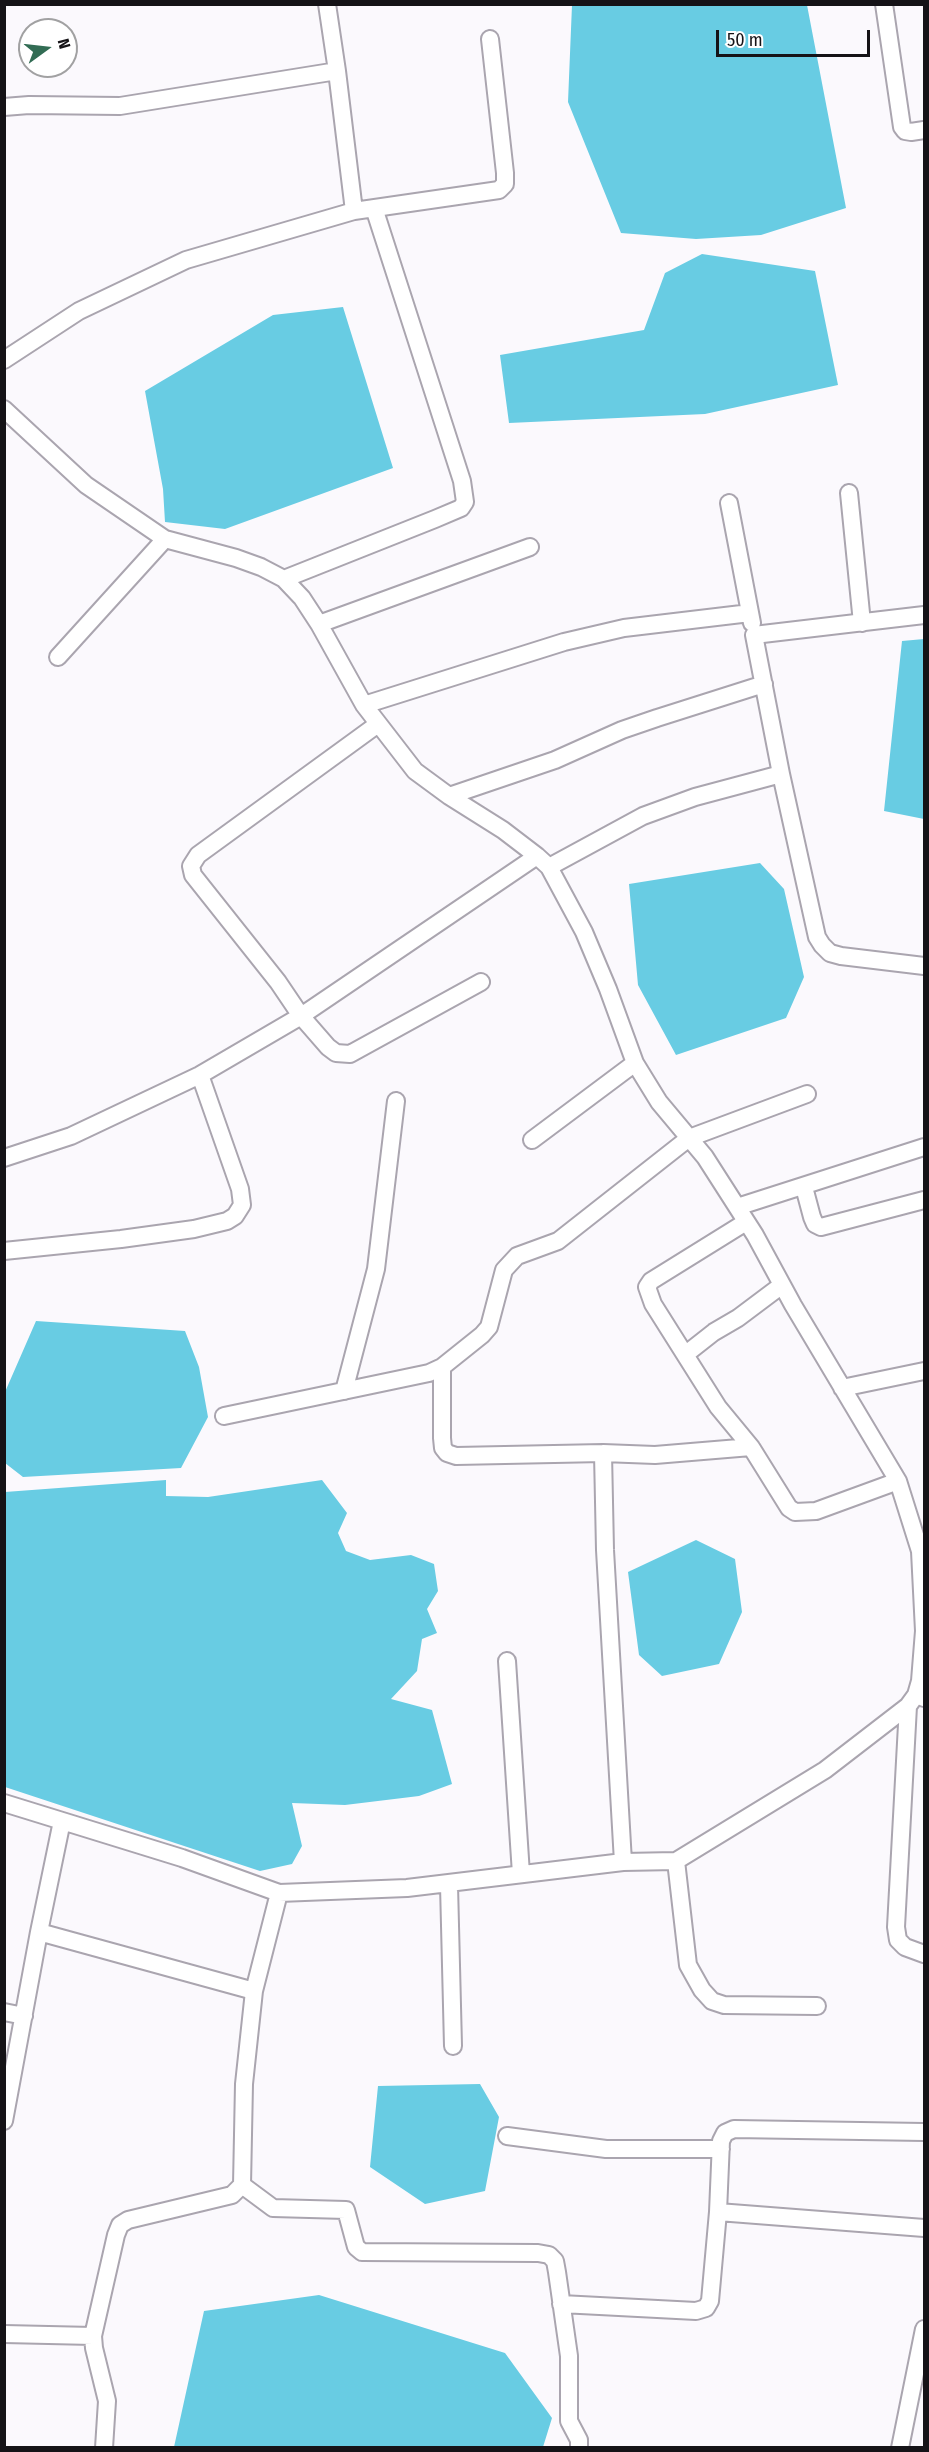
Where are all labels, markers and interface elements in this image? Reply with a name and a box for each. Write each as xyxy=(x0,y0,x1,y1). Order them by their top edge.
north arrow xyxy=(18,18,78,78)
scale bar xyxy=(719,18,874,56)
text: 50 m xyxy=(727,29,763,51)
text: N xyxy=(54,37,74,51)

